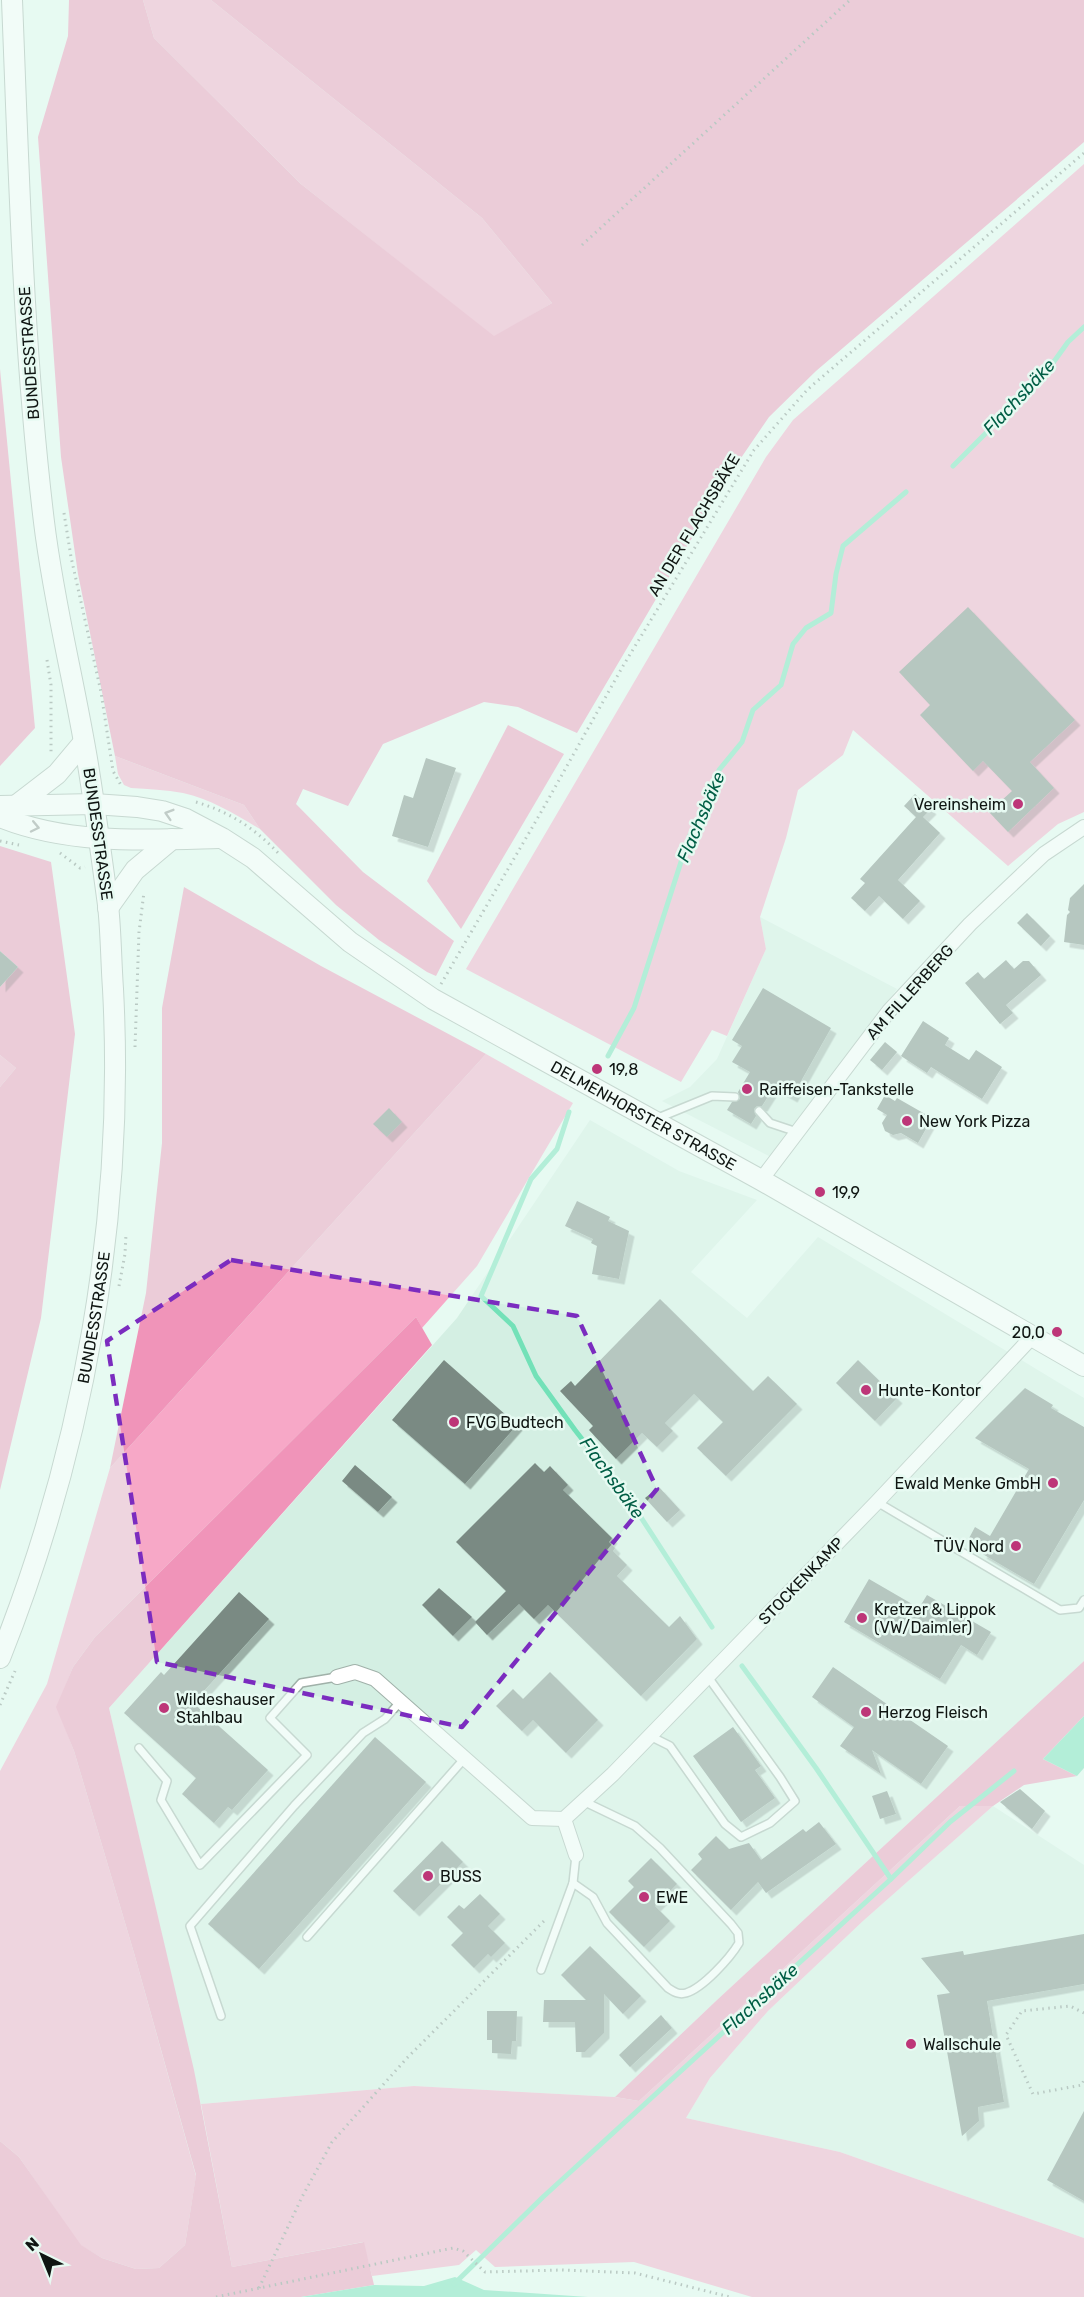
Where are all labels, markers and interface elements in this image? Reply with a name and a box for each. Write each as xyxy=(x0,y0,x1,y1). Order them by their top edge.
street label: BUNDESSTRASSE xyxy=(15,286,43,420)
water label: Flachsbäke xyxy=(978,354,1060,440)
street label: AN DER FLACHSBÄKE xyxy=(644,451,744,599)
street label: BUNDESSTRASSE xyxy=(79,767,117,901)
water label: Flachsbäke xyxy=(672,769,730,865)
place label: Vereinsheim xyxy=(914,795,1006,814)
marker: Vereinsheim xyxy=(1011,797,1025,811)
one-way arrow xyxy=(164,809,175,821)
one-way arrow xyxy=(29,820,39,833)
street label: AM FILLERBERG xyxy=(862,941,958,1043)
street label: DELMENHORSTER STRASSE xyxy=(548,1056,740,1174)
place label: 19,8 xyxy=(609,1060,638,1079)
marker: 19,8 xyxy=(590,1062,604,1076)
place label: Raiffeisen-Tankstelle xyxy=(759,1080,914,1099)
marker: Raiffeisen-Tankstelle xyxy=(740,1082,754,1096)
place label: New York Pizza xyxy=(919,1112,1030,1131)
marker: New York Pizza xyxy=(900,1114,914,1128)
place label: 19,9 xyxy=(832,1183,860,1202)
marker: 19,9 xyxy=(813,1185,827,1199)
street label: BUNDESSTRASSE xyxy=(73,1250,113,1385)
place label: 20,0 xyxy=(1012,1323,1045,1342)
marker: 20,0 xyxy=(1050,1325,1064,1339)
place label: Hunte-Kontor xyxy=(878,1381,981,1400)
marker: Hunte-Kontor xyxy=(859,1383,873,1397)
place label: FVG Budtech xyxy=(466,1413,564,1432)
marker: FVG Budtech xyxy=(447,1415,461,1429)
water label: Flachsbäke xyxy=(575,1433,649,1523)
place label: Ewald Menke GmbH xyxy=(895,1474,1041,1493)
marker: Ewald Menke GmbH xyxy=(1046,1476,1060,1490)
street label: STOCKENKAMP xyxy=(755,1533,847,1629)
place label: TÜV Nord xyxy=(934,1537,1004,1556)
marker: TÜV Nord xyxy=(1009,1539,1023,1553)
place label: Kretzer & Lippok (VW/Daimler) xyxy=(874,1600,997,1637)
marker: Kretzer & Lippok (VW/Daimler) xyxy=(855,1611,869,1625)
place label: Wildeshauser Stahlbau xyxy=(176,1690,275,1727)
marker: Wildeshauser Stahlbau xyxy=(157,1701,171,1715)
place label: Herzog Fleisch xyxy=(878,1703,988,1722)
marker: Herzog Fleisch xyxy=(859,1705,873,1719)
place label: BUSS xyxy=(440,1867,482,1886)
marker: BUSS xyxy=(421,1869,435,1883)
place label: EWE xyxy=(656,1888,688,1907)
marker: EWE xyxy=(637,1890,651,1904)
water label: Flachsbäke xyxy=(717,1959,803,2039)
place label: Wallschule xyxy=(923,2035,1001,2054)
marker: Wallschule xyxy=(904,2037,918,2051)
north arrow xyxy=(12,2225,72,2285)
text: N xyxy=(21,2234,43,2255)

